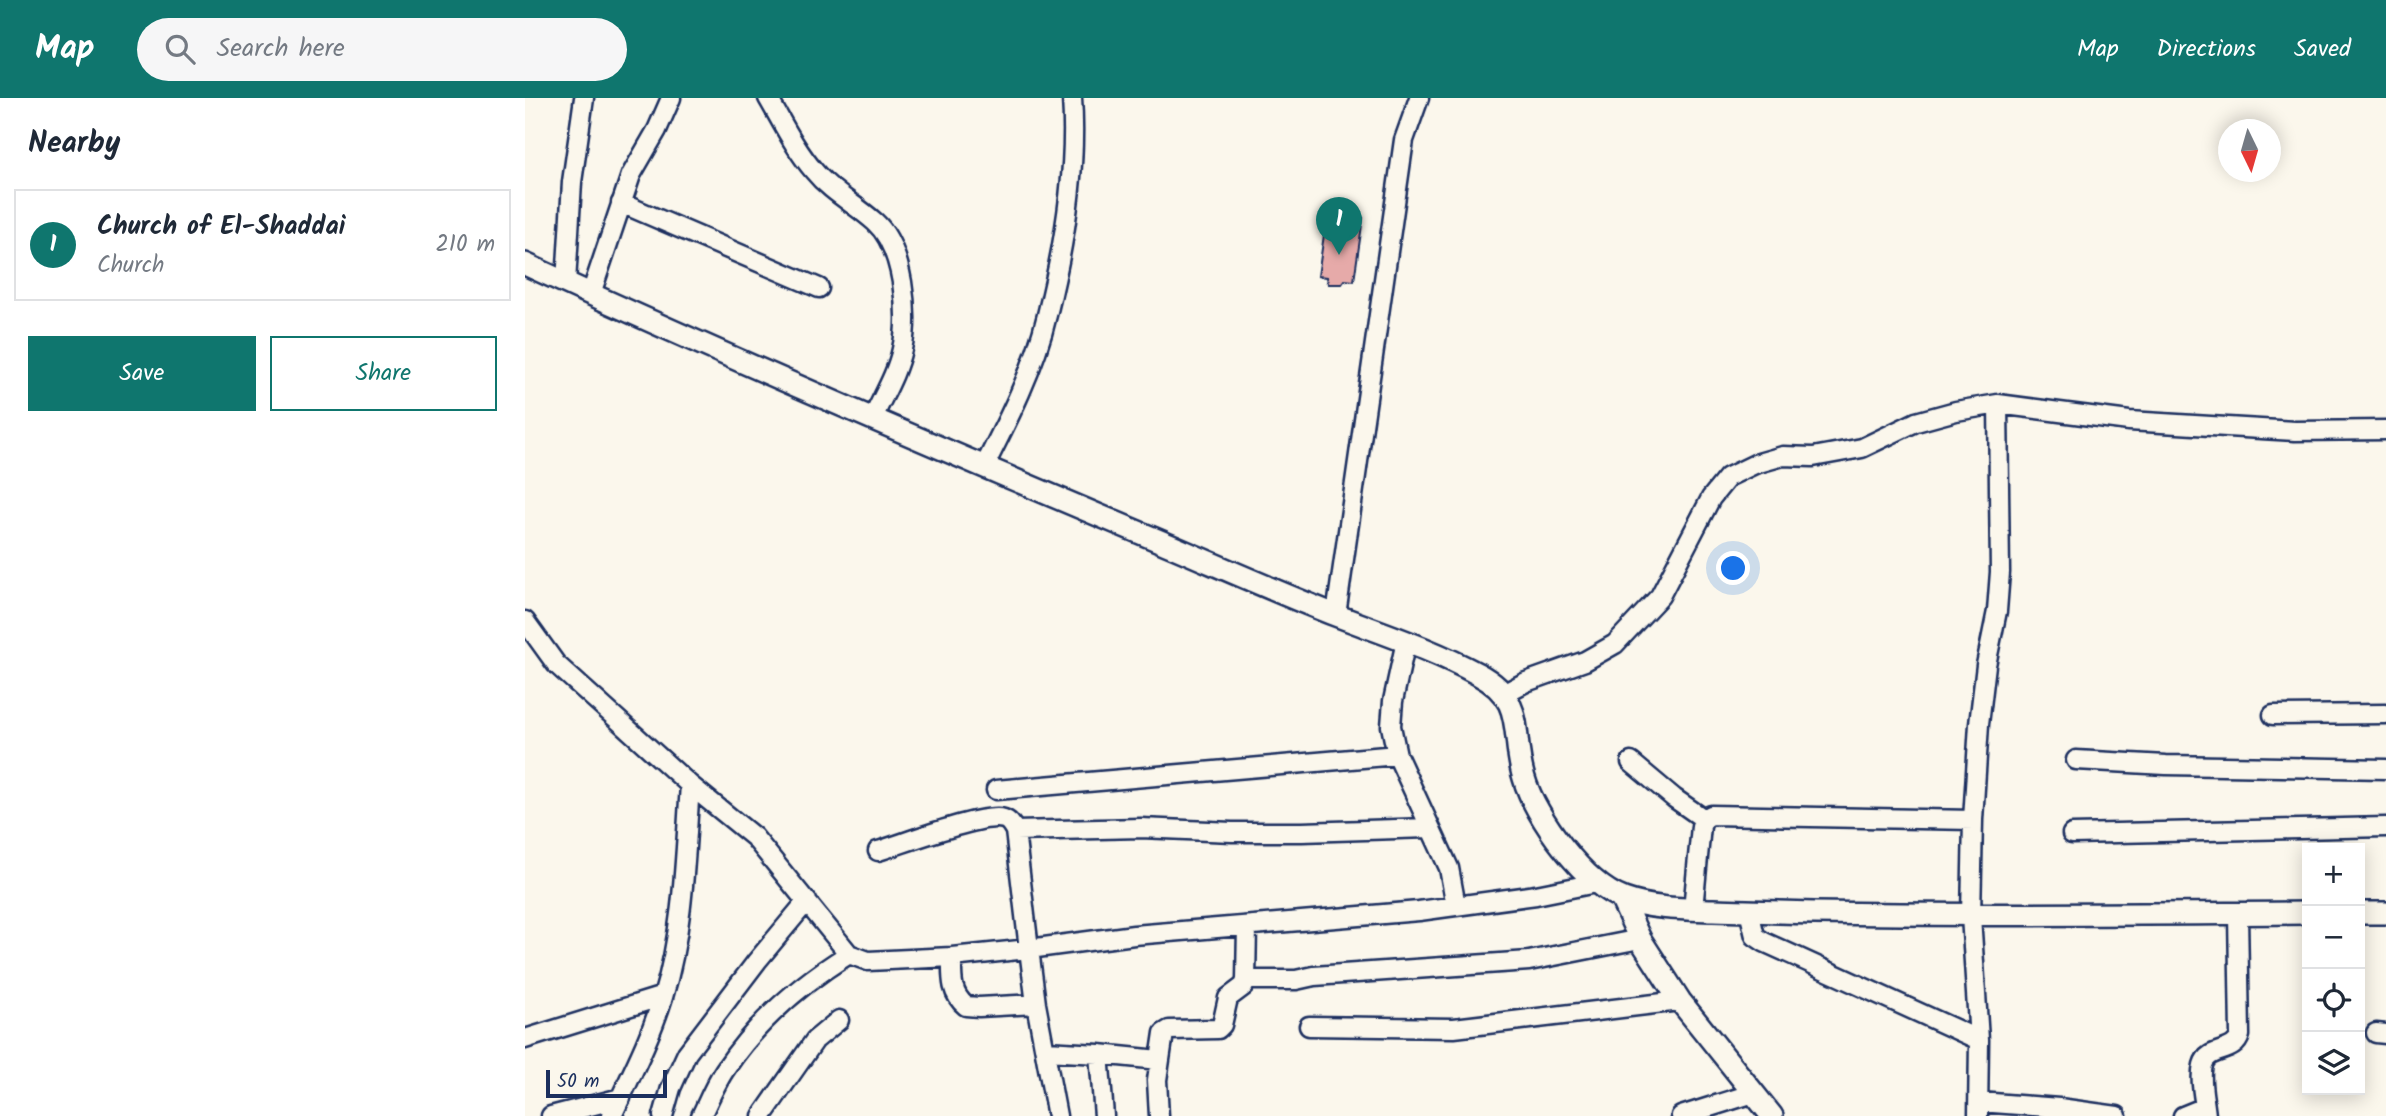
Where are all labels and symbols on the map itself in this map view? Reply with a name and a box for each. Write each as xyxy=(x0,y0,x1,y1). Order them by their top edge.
north arrow xyxy=(2218,119,2281,182)
pin: 1 xyxy=(1316,197,1362,255)
your location xyxy=(1716,551,1750,585)
scale bar xyxy=(546,1067,667,1099)

